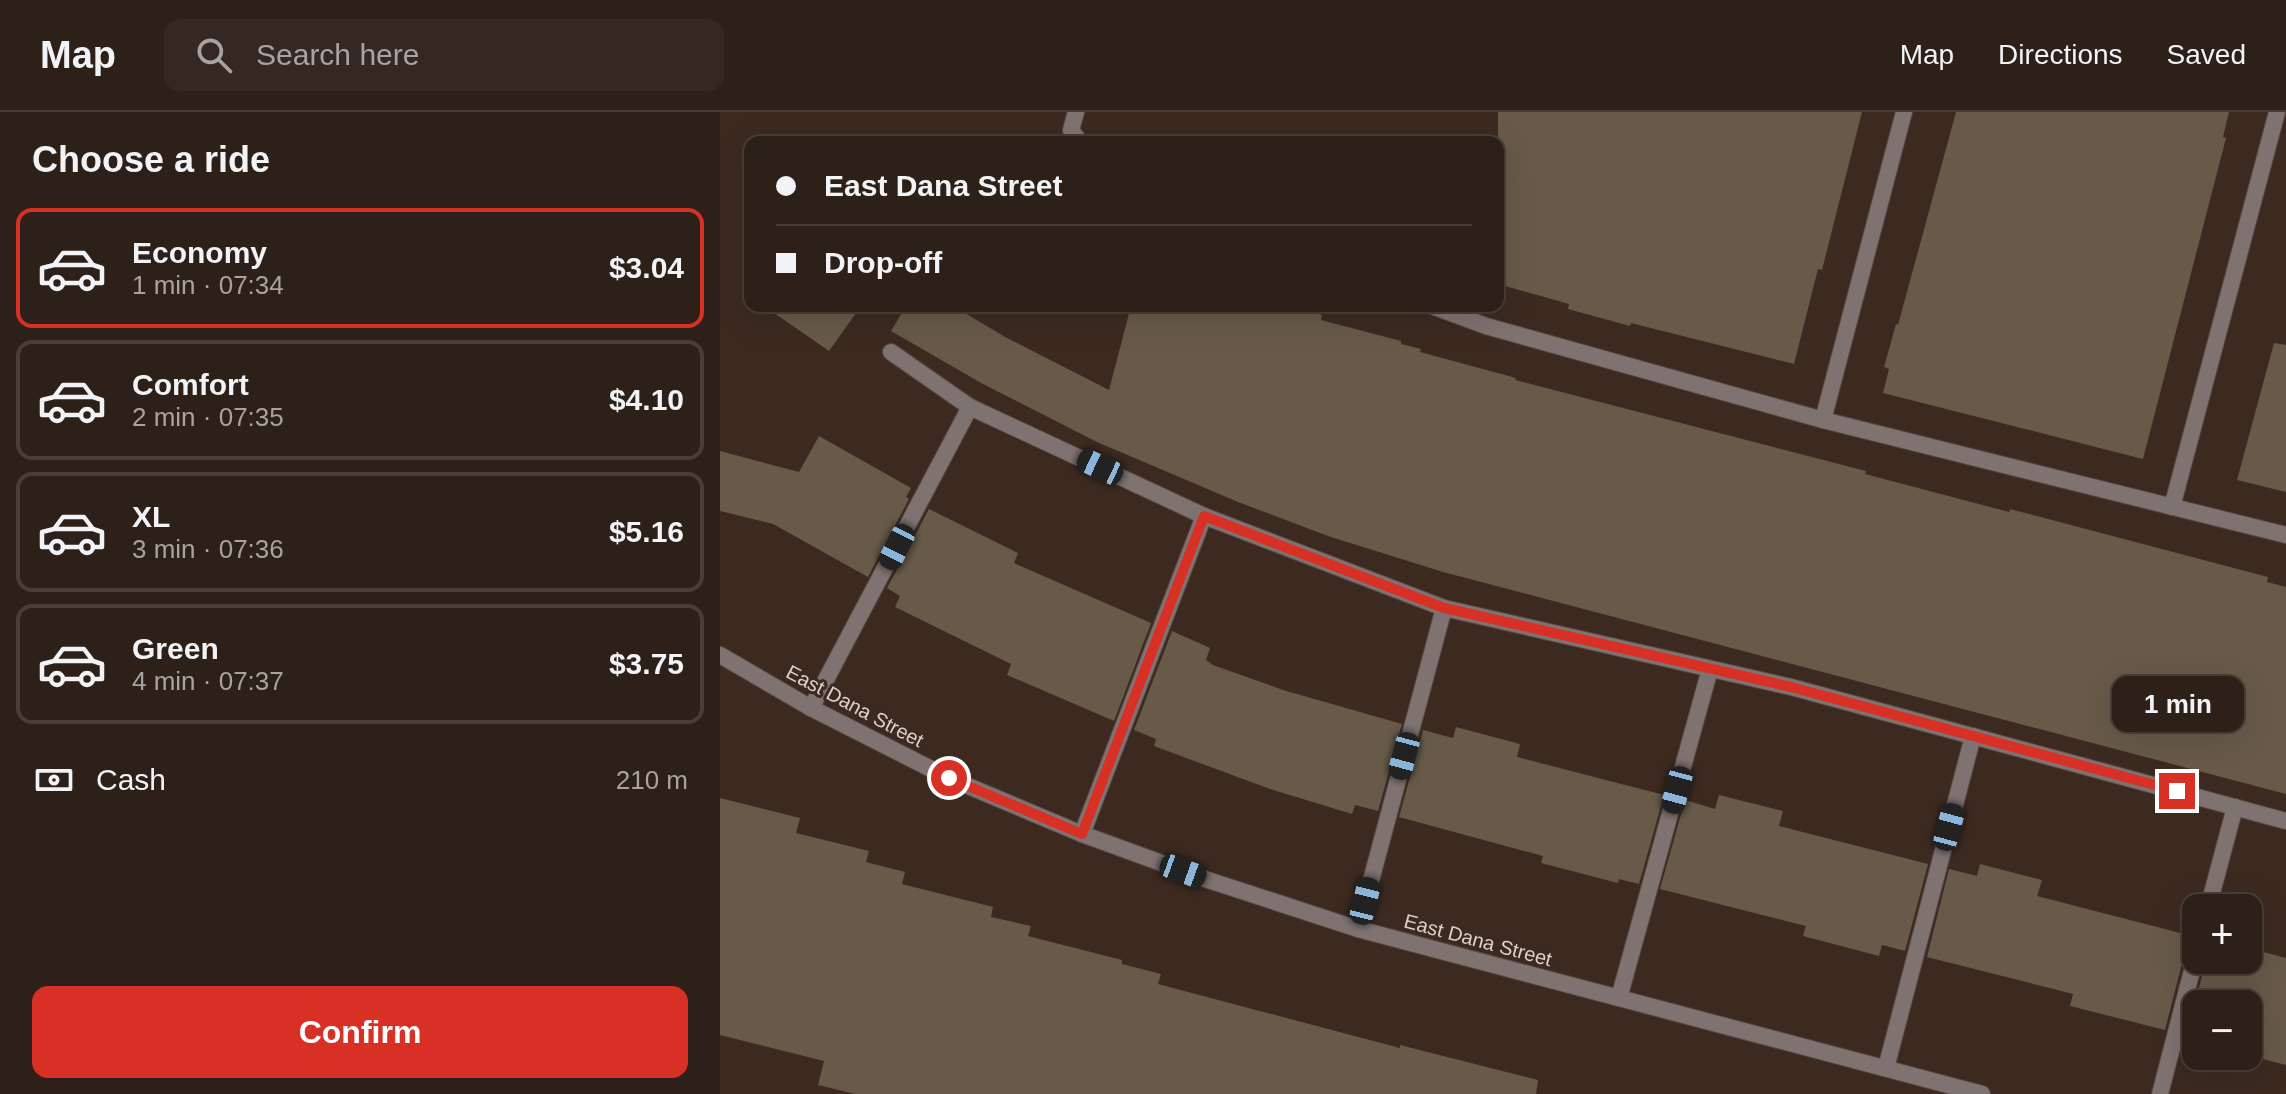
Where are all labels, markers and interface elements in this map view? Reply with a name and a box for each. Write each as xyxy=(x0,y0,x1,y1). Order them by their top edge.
search box xyxy=(164,19,724,91)
icon: search xyxy=(192,33,236,77)
text: Map xyxy=(40,34,116,76)
text: Search here xyxy=(256,38,419,71)
text: Map xyxy=(1900,39,1954,70)
text: Directions xyxy=(1998,39,2123,70)
text: Saved xyxy=(2167,39,2246,70)
text: Choose a ride xyxy=(32,139,270,180)
text: East Dana Street xyxy=(824,169,1062,202)
icon: car xyxy=(36,232,108,304)
text: Economy xyxy=(132,236,267,269)
text: Drop-off xyxy=(824,246,942,279)
text: $3.04 xyxy=(609,251,684,284)
text: 1 min · 07:34 xyxy=(132,270,284,300)
icon: car xyxy=(36,364,108,436)
text: Comfort xyxy=(132,368,249,401)
text: $4.10 xyxy=(609,383,684,416)
text: 2 min · 07:35 xyxy=(132,402,284,432)
car xyxy=(1073,446,1127,488)
icon: car xyxy=(36,496,108,568)
text: XL xyxy=(132,500,170,533)
text: $5.16 xyxy=(609,515,684,548)
car xyxy=(875,520,919,574)
text: 3 min · 07:36 xyxy=(132,534,284,564)
icon: car xyxy=(36,628,108,700)
text: Green xyxy=(132,632,219,665)
text: $3.75 xyxy=(609,647,684,680)
street label: East Dana Street xyxy=(783,661,928,752)
text: 4 min · 07:37 xyxy=(132,666,284,696)
callout: 1 min xyxy=(2111,675,2243,731)
text: 1 min xyxy=(2144,689,2212,719)
car xyxy=(1386,730,1422,782)
icon: cash xyxy=(32,758,76,802)
route start xyxy=(931,760,967,796)
text: Cash xyxy=(96,763,166,796)
car xyxy=(1659,764,1695,816)
text: 210 m xyxy=(616,765,688,795)
route end xyxy=(2159,773,2195,809)
car xyxy=(1931,801,1967,853)
car xyxy=(1156,852,1210,890)
car xyxy=(1348,875,1382,927)
map controls xyxy=(2182,894,2262,1070)
button: + xyxy=(2182,894,2262,974)
street label: East Dana Street xyxy=(1402,910,1555,970)
button: Confirm xyxy=(32,986,688,1078)
button: − xyxy=(2182,990,2262,1070)

